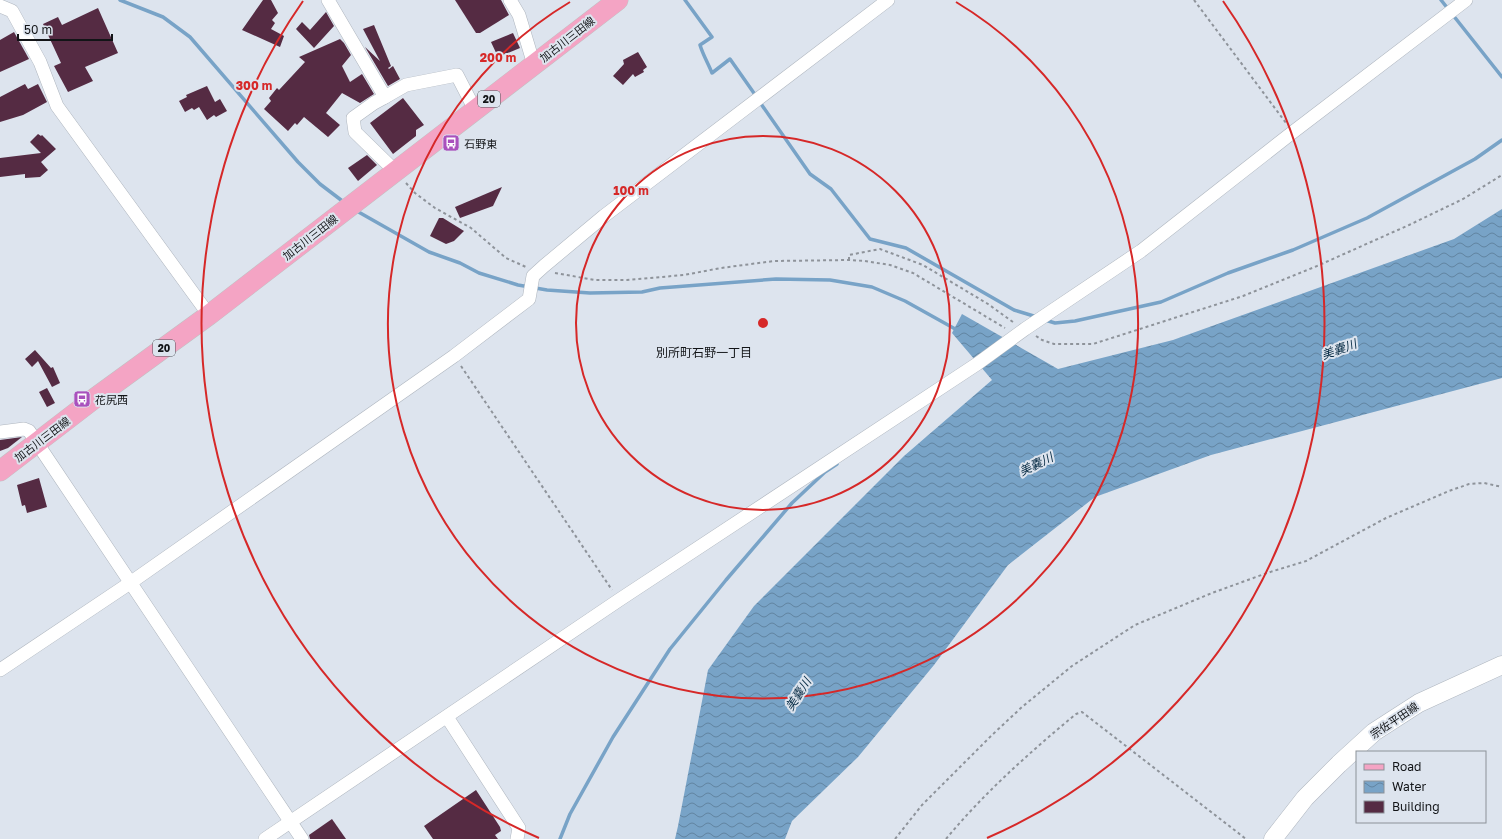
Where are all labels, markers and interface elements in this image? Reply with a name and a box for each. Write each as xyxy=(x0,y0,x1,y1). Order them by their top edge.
street label: 加古川三田線 xyxy=(537,14,597,64)
scale bar xyxy=(18,16,112,42)
text: 50 m xyxy=(24,22,52,37)
text: 200 m xyxy=(480,50,516,65)
text: 300 m xyxy=(236,78,272,93)
road number: 20 xyxy=(478,91,500,107)
bus stop icon: 石野東 xyxy=(441,133,461,153)
place label: 石野東 xyxy=(464,137,497,150)
text: 100 m xyxy=(613,183,649,198)
street label: 加古川三田線 xyxy=(280,212,340,262)
centre of rings xyxy=(756,316,770,330)
water label: 美嚢川 xyxy=(1320,335,1360,362)
road number: 20 xyxy=(153,340,175,356)
district label: 別所町石野一丁目 xyxy=(656,345,752,360)
bus stop icon: 花尻西 xyxy=(72,389,92,409)
place label: 花尻西 xyxy=(95,393,128,406)
street label: 加古川三田線 xyxy=(12,414,72,464)
water label: 美嚢川 xyxy=(1017,448,1057,479)
water label: 美嚢川 xyxy=(782,673,815,713)
street label: 宗佐平田線 xyxy=(1368,699,1420,741)
legend xyxy=(1356,751,1486,823)
text: Road xyxy=(1392,759,1421,774)
text: Water xyxy=(1392,779,1426,794)
text: Building xyxy=(1392,799,1440,814)

